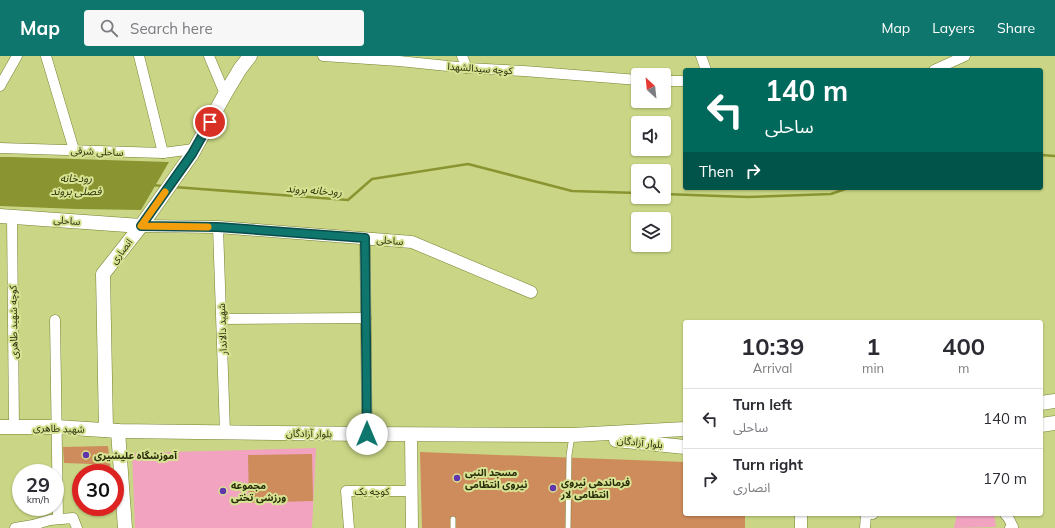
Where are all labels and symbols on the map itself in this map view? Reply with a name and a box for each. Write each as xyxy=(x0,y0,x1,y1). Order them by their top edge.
street label: کوچه سیدالشهدا xyxy=(447,60,514,77)
north arrow xyxy=(631,68,671,108)
pin xyxy=(193,105,227,139)
street label: ساحلی شرقی xyxy=(70,144,124,159)
water label: رودخانه فصلی بروند xyxy=(51,171,102,198)
water label: رودخانه بروند xyxy=(286,181,342,199)
street label: ساحلی xyxy=(53,213,81,228)
street label: ساحلی xyxy=(376,233,404,248)
street label: انصاری xyxy=(107,236,135,267)
street label: کوچه شهید طاهری xyxy=(6,284,21,359)
street label: شهید دالاندار xyxy=(215,303,230,356)
position arrow xyxy=(346,413,388,455)
street label: شهید طاهری xyxy=(33,421,85,436)
street label: بلوار آزادگان xyxy=(286,427,332,440)
street label: بلوار آزادگان xyxy=(616,434,664,451)
place label: آموزشگاه علیشیری xyxy=(94,449,178,462)
marker: آموزشگاه علیشیری xyxy=(81,450,91,460)
speed limit sign: 30 xyxy=(72,464,124,516)
place label: مسجد النبی نیروی انتظامی xyxy=(465,466,527,491)
marker: مسجد النبی نیروی انتظامی xyxy=(452,473,462,483)
place label: فرماندهی نیروی انتظامی لار xyxy=(560,476,630,501)
place label: مجموعه ورزشی تختی xyxy=(231,479,286,504)
marker: فرماندهی نیروی انتظامی لار xyxy=(548,483,558,493)
street label: کوچه یک xyxy=(355,485,390,498)
marker: مجموعه ورزشی تختی xyxy=(218,486,228,496)

